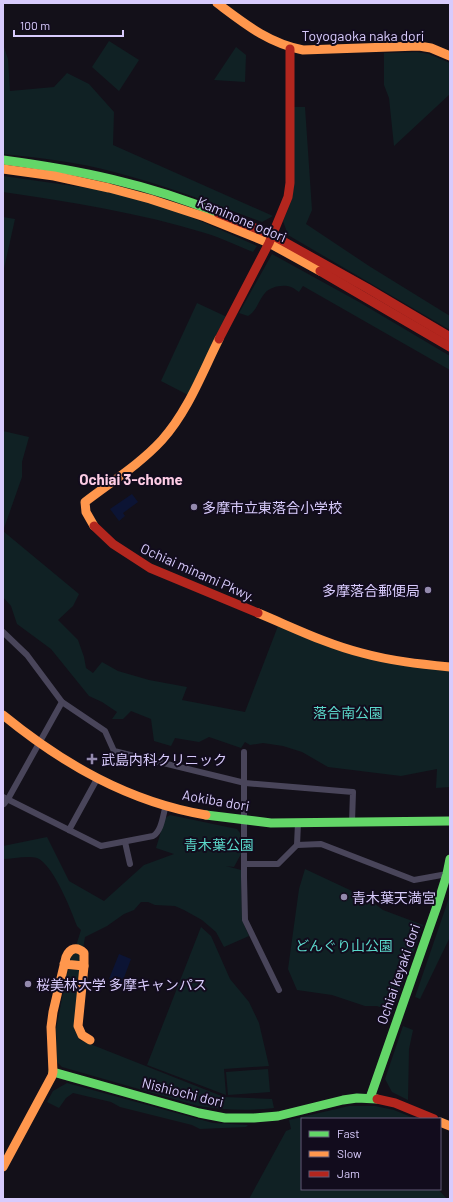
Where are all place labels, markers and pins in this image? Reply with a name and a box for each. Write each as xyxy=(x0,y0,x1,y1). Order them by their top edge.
place label: 多摩市立東落合小学校 xyxy=(202,499,342,516)
marker: 多摩市立東落合小学校 xyxy=(189,502,199,512)
place label: 多摩落合郵便局 xyxy=(322,582,420,599)
marker: 多摩落合郵便局 xyxy=(423,585,433,595)
place label: 武島内科クリニック xyxy=(101,751,227,768)
marker: 武島内科クリニック xyxy=(86,753,98,765)
place label: 青木葉天満宮 xyxy=(352,889,436,906)
marker: 青木葉天満宮 xyxy=(339,892,349,902)
place label: 桜美林大学 多摩キャンパス xyxy=(36,976,207,993)
marker: 桜美林大学 多摩キャンパス xyxy=(23,979,33,989)

